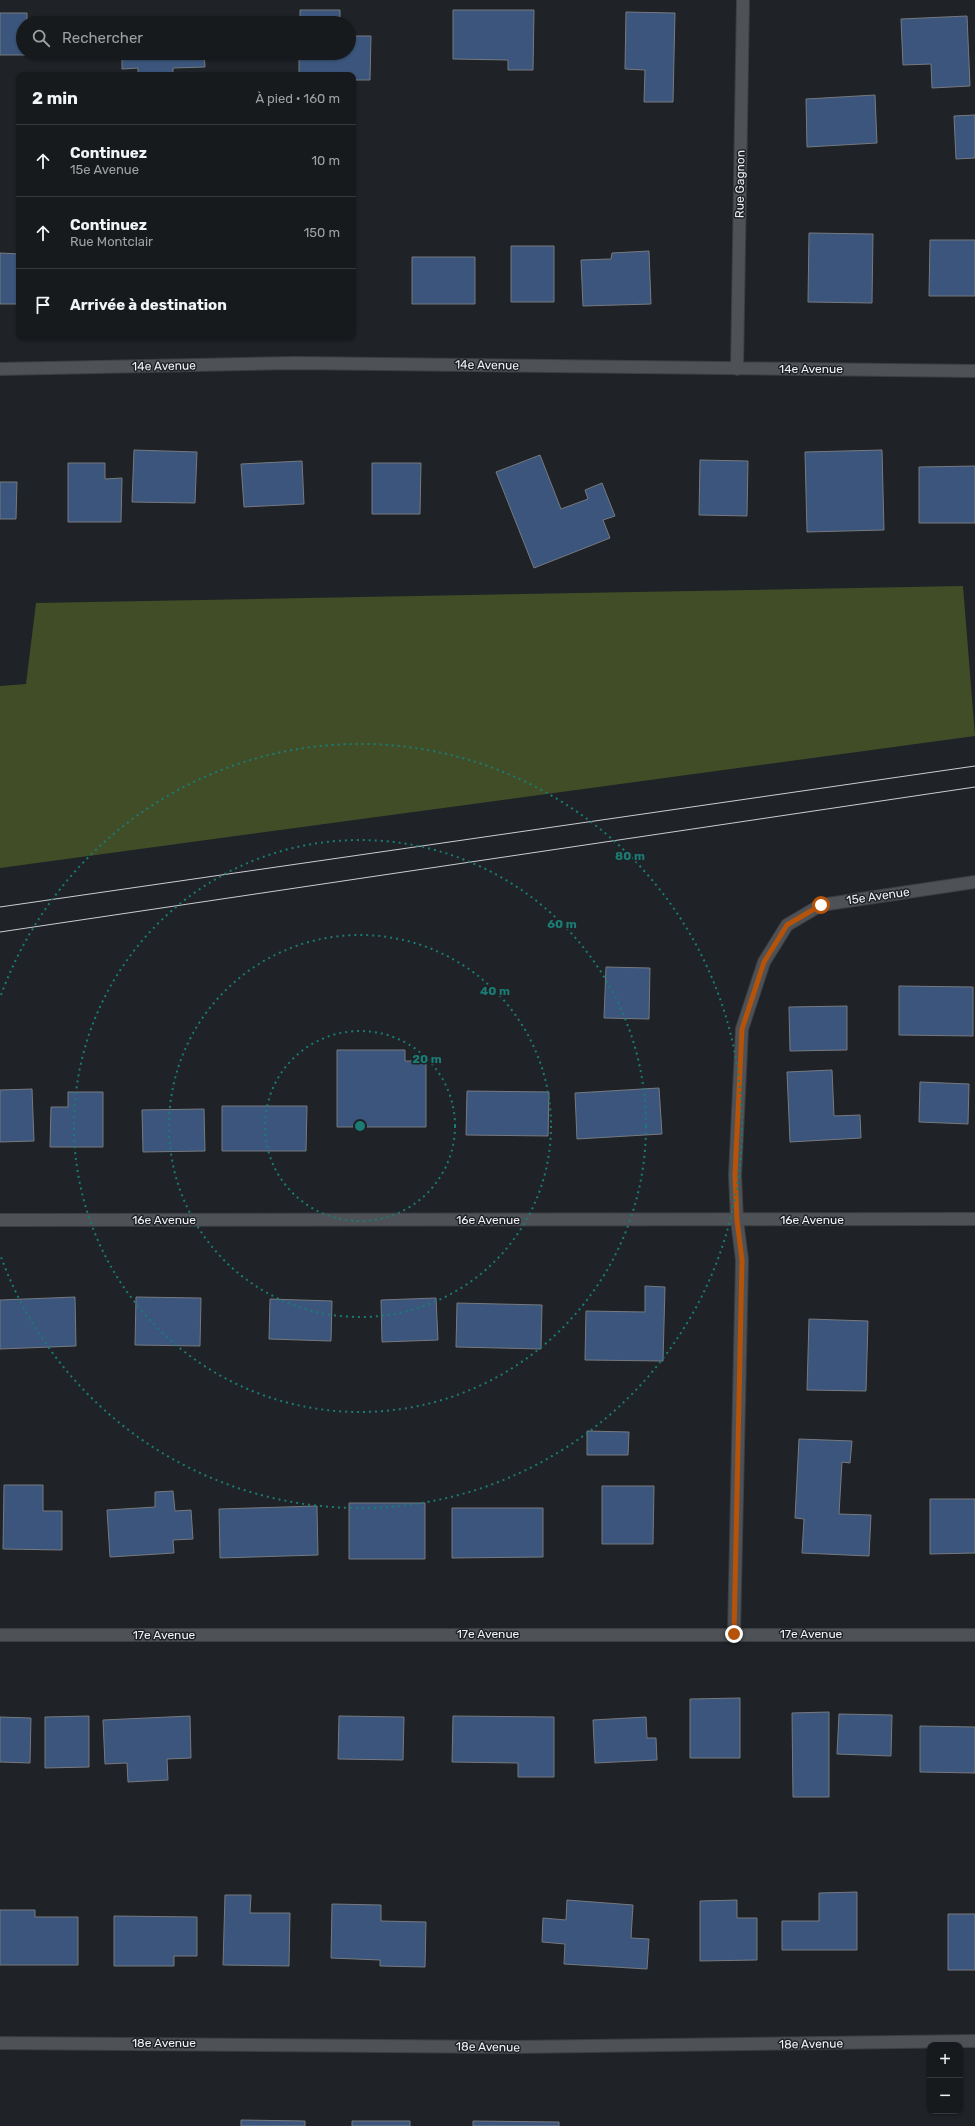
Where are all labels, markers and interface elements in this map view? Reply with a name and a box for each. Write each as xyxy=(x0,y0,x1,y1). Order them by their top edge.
search box xyxy=(16,16,356,60)
icon: search xyxy=(30,27,52,49)
text: Rechercher xyxy=(62,29,143,47)
text: 2 min xyxy=(32,88,78,108)
text: À pied · 160 m xyxy=(255,91,340,106)
text: Continuez xyxy=(70,144,147,162)
icon: ahead xyxy=(32,150,54,172)
street label: Rue Gagnon xyxy=(732,150,748,218)
text: 10 m xyxy=(311,153,340,168)
text: 15e Avenue xyxy=(70,162,139,177)
text: Continuez xyxy=(70,216,147,234)
icon: ahead xyxy=(32,222,54,244)
text: 150 m xyxy=(304,225,340,240)
text: Rue Montclair xyxy=(70,234,153,249)
icon: arrive xyxy=(32,294,54,316)
text: Arrivée à destination xyxy=(70,296,227,314)
street label: 14e Avenue xyxy=(455,357,519,373)
street label: 14e Avenue xyxy=(132,358,196,374)
street label: 14e Avenue xyxy=(779,362,843,376)
text: 80 m xyxy=(615,849,645,863)
street label: 15e Avenue xyxy=(846,885,911,907)
route start xyxy=(812,896,830,914)
text: 60 m xyxy=(547,917,577,931)
text: 40 m xyxy=(480,984,510,998)
text: 20 m xyxy=(412,1052,442,1066)
centre of rings xyxy=(353,1119,367,1133)
street label: 16e Avenue xyxy=(132,1213,196,1227)
street label: 16e Avenue xyxy=(456,1213,520,1227)
street label: 16e Avenue xyxy=(780,1213,844,1227)
route end xyxy=(725,1625,743,1643)
street label: 17e Avenue xyxy=(457,1627,520,1641)
street label: 17e Avenue xyxy=(780,1627,843,1641)
street label: 17e Avenue xyxy=(133,1628,196,1642)
street label: 18e Avenue xyxy=(132,2036,196,2050)
street label: 18e Avenue xyxy=(779,2036,843,2052)
street label: 18e Avenue xyxy=(456,2039,520,2055)
map controls xyxy=(927,2042,963,2114)
button: + xyxy=(927,2042,963,2078)
button: − xyxy=(927,2078,963,2114)

